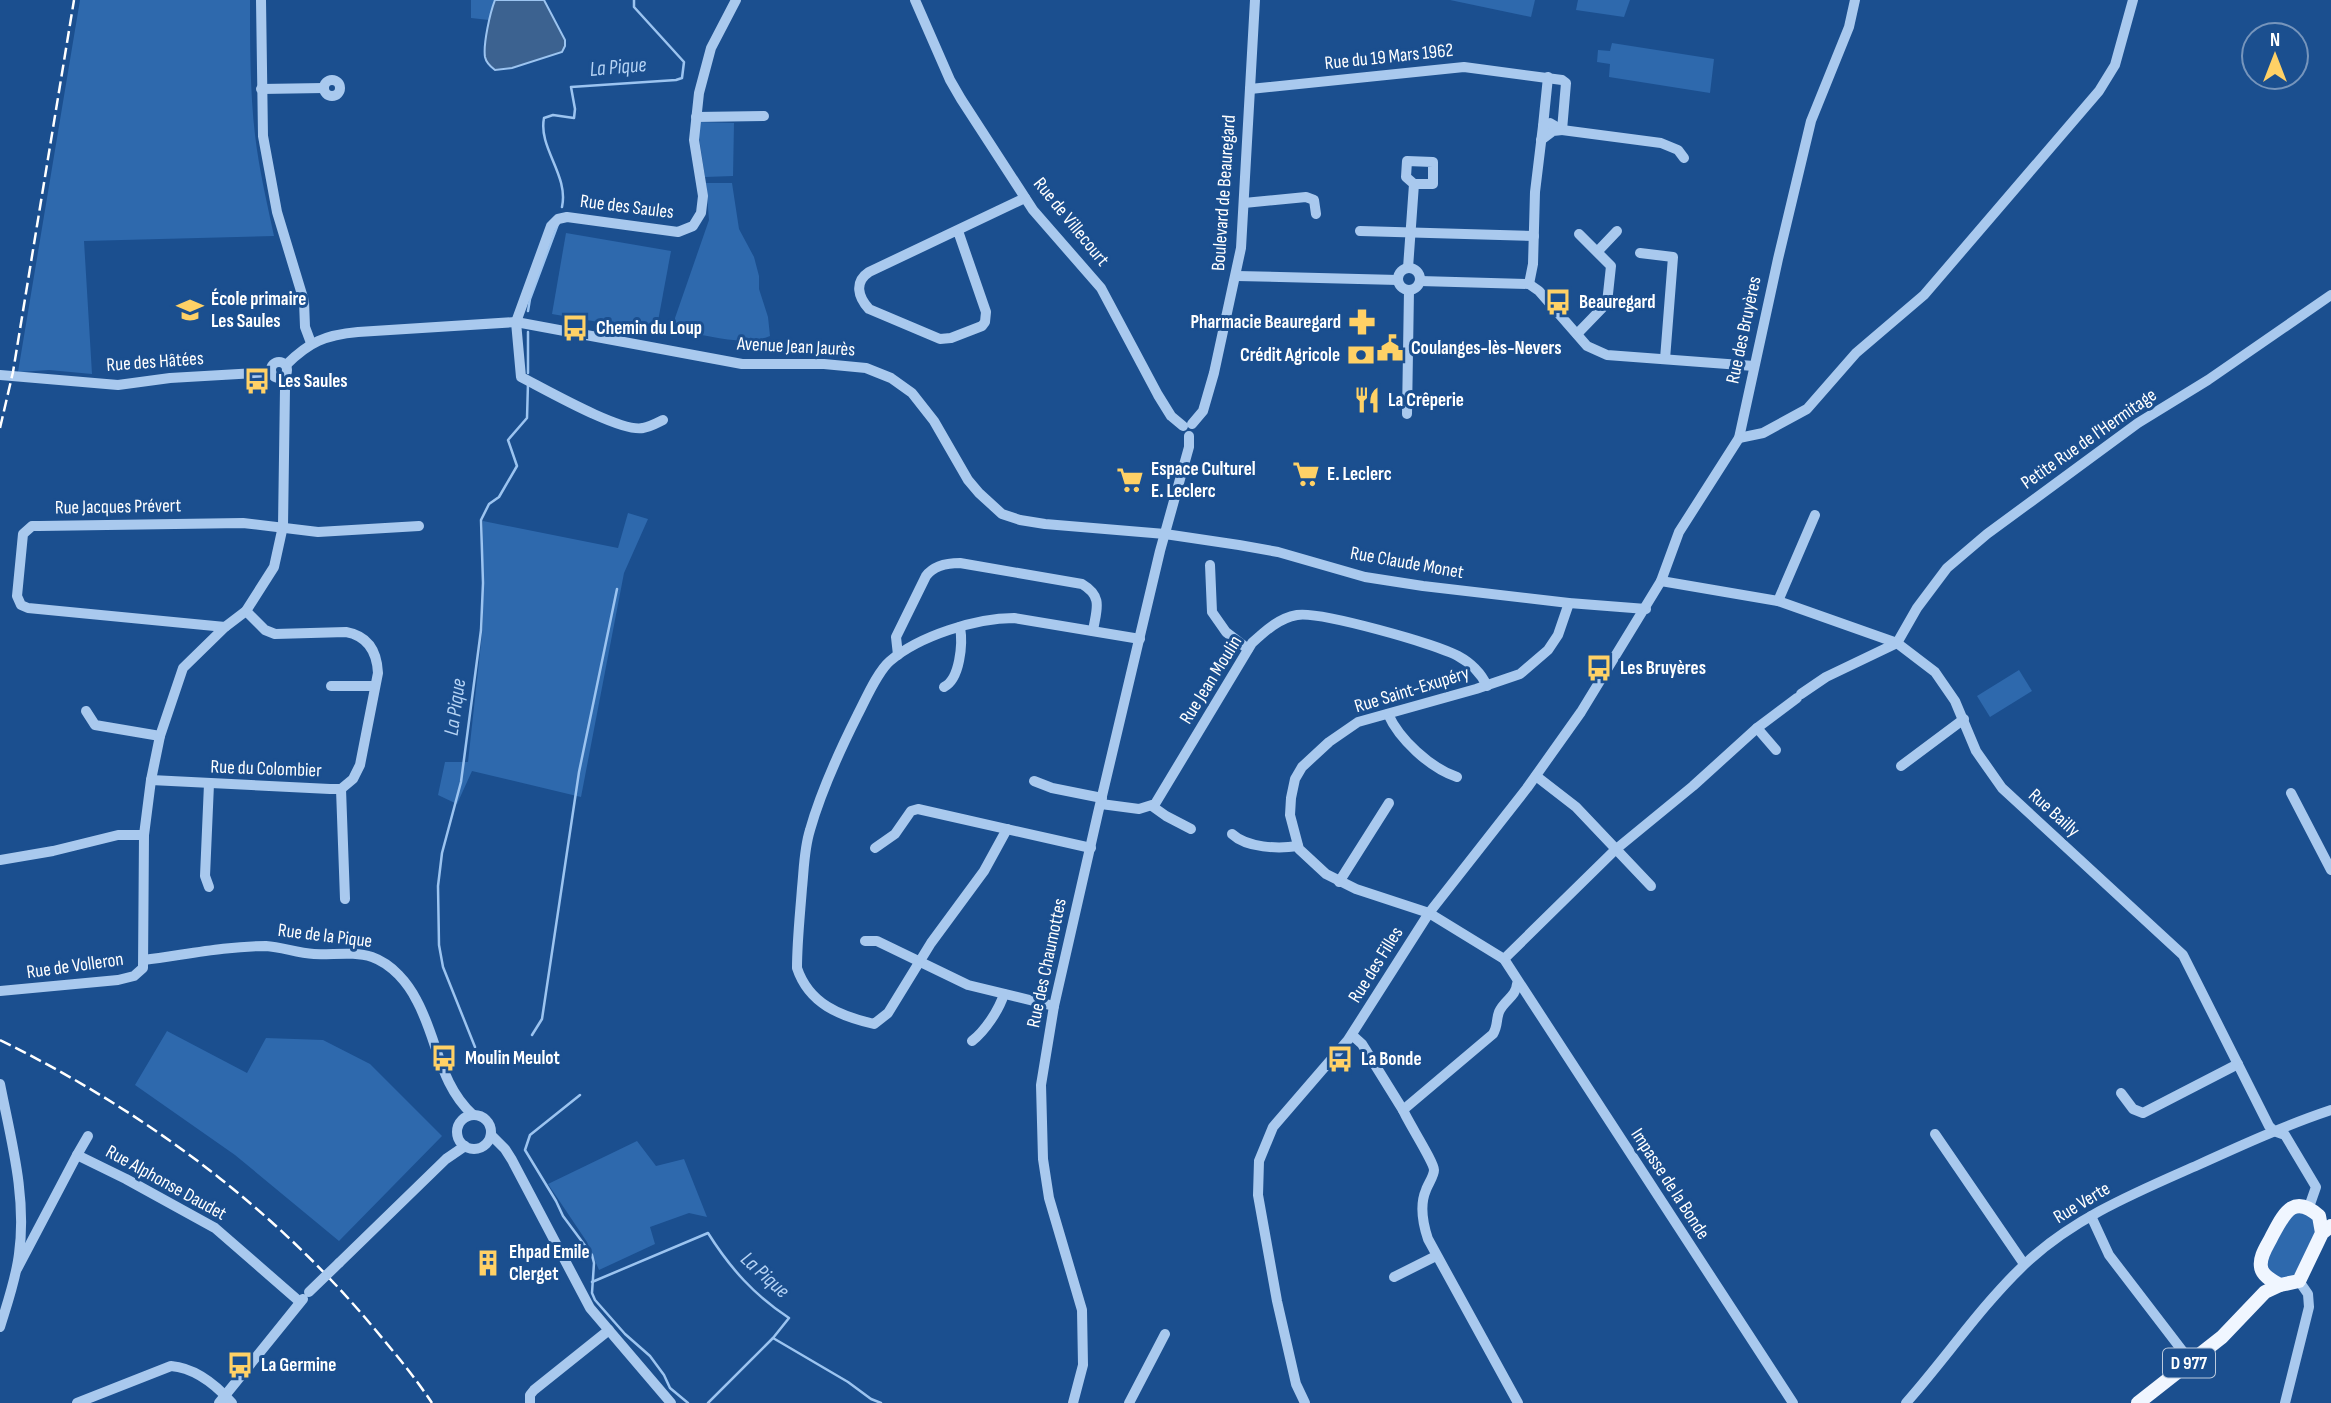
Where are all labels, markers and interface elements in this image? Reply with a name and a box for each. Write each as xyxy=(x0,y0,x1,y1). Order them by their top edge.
north arrow xyxy=(2240,21,2310,91)
text: N xyxy=(2270,29,2280,52)
street label: Rue du 19 Mars 1962 xyxy=(1323,39,1455,75)
water label: La Pique xyxy=(588,52,648,82)
street label: Boulevard de Beauregard xyxy=(1207,114,1241,272)
street label: Rue de Villecourt xyxy=(1028,173,1114,271)
street label: Rue des Saules xyxy=(579,190,675,224)
street label: Rue des Bruyères xyxy=(1721,274,1767,386)
bus stop icon: Beauregard xyxy=(1543,287,1573,317)
place label: École primaire Les Saules xyxy=(211,288,306,333)
place label: Beauregard xyxy=(1579,291,1656,314)
school or university icon: École primaire Les Saules xyxy=(175,295,205,325)
pharmacy icon: Pharmacie Beauregard xyxy=(1347,307,1377,337)
place label: Pharmacie Beauregard xyxy=(1190,311,1341,334)
bus stop icon: Chemin du Loup xyxy=(560,313,590,343)
place label: Chemin du Loup xyxy=(596,317,702,340)
street label: Avenue Jean Jaurès xyxy=(735,332,856,362)
public building icon: Coulanges-lès-Nevers xyxy=(1375,333,1405,363)
place label: Coulanges-lès-Nevers xyxy=(1411,337,1562,360)
bank icon: Crédit Agricole xyxy=(1346,340,1376,370)
place label: Crédit Agricole xyxy=(1240,344,1340,367)
street label: Rue des Hâtées xyxy=(106,347,205,377)
bus stop icon: Les Saules xyxy=(242,366,272,396)
place label: Les Saules xyxy=(278,370,348,393)
street label: Petite Rue de l'Hermitage xyxy=(2017,384,2161,494)
restaurant icon: La Crêperie xyxy=(1352,385,1382,415)
place label: La Crêperie xyxy=(1388,389,1464,412)
place label: Espace Culturel E. Leclerc xyxy=(1151,458,1256,503)
supermarket icon: E. Leclerc xyxy=(1291,459,1321,489)
place label: E. Leclerc xyxy=(1327,463,1392,486)
supermarket icon: Espace Culturel E. Leclerc xyxy=(1115,465,1145,495)
street label: Rue Jacques Prévert xyxy=(55,494,182,520)
street label: Rue Claude Monet xyxy=(1349,542,1466,584)
street label: Rue Jean Moulin xyxy=(1175,631,1247,729)
bus stop icon: Les Bruyères xyxy=(1584,653,1614,683)
place label: Les Bruyères xyxy=(1620,657,1706,680)
street label: Rue Saint-Exupéry xyxy=(1352,661,1473,718)
water label: La Pique xyxy=(439,677,471,737)
street label: Rue du Colombier xyxy=(210,756,323,782)
street label: Rue Bailly xyxy=(2024,784,2085,842)
street label: Rue des Chaumottes xyxy=(1022,896,1072,1030)
street label: Rue de la Pique xyxy=(277,919,373,953)
street label: Rue des Filles xyxy=(1344,923,1408,1007)
street label: Rue de Volleron xyxy=(25,948,125,984)
bus stop icon: Moulin Meulot xyxy=(429,1043,459,1073)
bus stop icon: La Bonde xyxy=(1325,1044,1355,1074)
place label: Moulin Meulot xyxy=(465,1047,560,1070)
place label: La Bonde xyxy=(1361,1048,1422,1071)
street label: Impasse de la Bonde xyxy=(1626,1124,1714,1244)
street label: Rue Alphonse Daudet xyxy=(102,1140,231,1226)
street label: Rue Verte xyxy=(2050,1177,2114,1229)
place label: Ehpad Emile Clerget xyxy=(509,1241,590,1286)
water label: La Pique xyxy=(735,1247,795,1303)
building icon: Ehpad Emile Clerget xyxy=(473,1248,503,1278)
road number: D 977 xyxy=(2163,1348,2215,1378)
bus stop icon: La Germine xyxy=(225,1350,255,1380)
place label: La Germine xyxy=(261,1354,336,1377)

